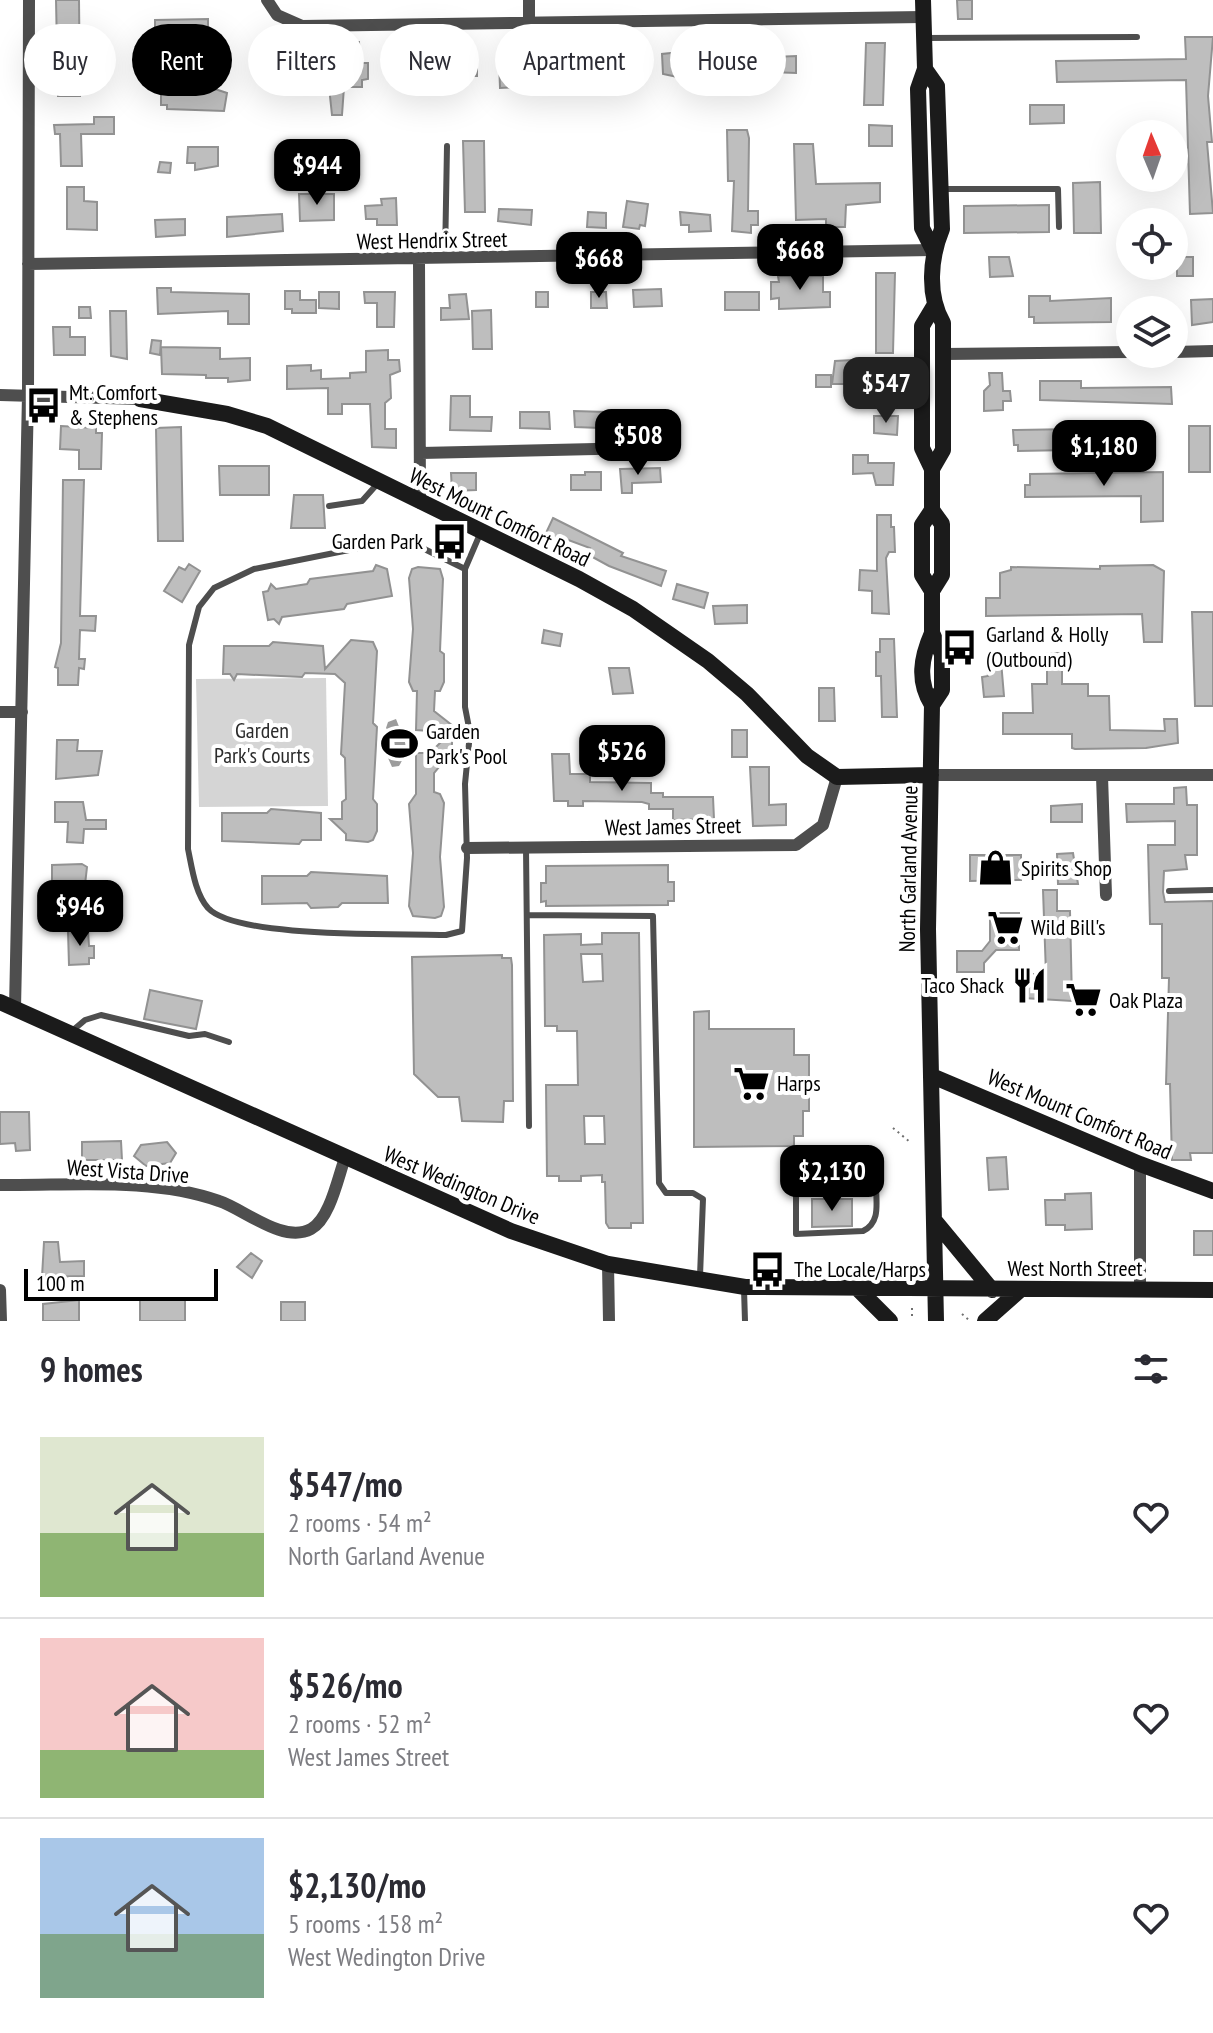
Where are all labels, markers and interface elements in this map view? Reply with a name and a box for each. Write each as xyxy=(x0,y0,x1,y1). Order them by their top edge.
chip: Buy xyxy=(24,24,116,96)
chip: Rent xyxy=(132,24,232,96)
chip: Filters xyxy=(248,24,364,96)
chip: New xyxy=(380,24,479,96)
chip: Apartment xyxy=(495,24,654,96)
chip: House xyxy=(670,24,786,96)
north arrow xyxy=(1116,120,1188,192)
map controls xyxy=(1116,120,1188,368)
pin: $944 xyxy=(270,139,364,207)
text: $944 xyxy=(292,148,342,181)
button: locate xyxy=(1116,208,1188,280)
pin: $668 xyxy=(753,224,847,292)
street label: West Hendrix Street xyxy=(356,225,508,255)
pin: $668 xyxy=(552,232,646,300)
text: $668 xyxy=(775,233,825,266)
text: $668 xyxy=(574,241,624,274)
button: layers xyxy=(1116,296,1188,368)
pin: $547 xyxy=(839,357,933,425)
text: $547 xyxy=(861,366,911,399)
place label: Mt. Comfort & Stephens xyxy=(69,378,158,431)
bus stop icon: Mt. Comfort & Stephens xyxy=(24,386,62,424)
pin: $508 xyxy=(591,409,685,477)
text: $508 xyxy=(613,418,663,451)
pin: $1,180 xyxy=(1039,420,1169,488)
text: $1,180 xyxy=(1070,429,1138,462)
street label: West Mount Comfort Road xyxy=(405,461,595,573)
bus stop icon: Garden Park xyxy=(430,522,468,560)
place label: Garden Park xyxy=(332,527,423,555)
place label: Garland & Holly (Outbound) xyxy=(986,620,1109,673)
bus stop icon: Garland & Holly (Outbound) xyxy=(941,628,979,666)
park label: Garden Park's Courts xyxy=(214,716,310,769)
place label: Garden Park's Pool xyxy=(426,717,508,770)
sports icon: Garden Park's Pool xyxy=(381,725,419,763)
pin: $526 xyxy=(575,725,669,793)
text: $526 xyxy=(597,734,647,767)
street label: North Garland Avenue xyxy=(893,785,923,953)
street label: West James Street xyxy=(605,811,741,841)
shop icon: Spirits Shop xyxy=(976,849,1014,887)
place label: Spirits Shop xyxy=(1021,854,1112,882)
pin: $946 xyxy=(33,880,127,948)
text: $946 xyxy=(55,889,105,922)
supermarket icon: Wild Bill's xyxy=(986,908,1024,946)
place label: Wild Bill's xyxy=(1031,913,1106,941)
restaurant icon: Taco Shack xyxy=(1011,966,1049,1004)
place label: Taco Shack xyxy=(921,971,1004,999)
supermarket icon: Oak Plaza xyxy=(1064,981,1102,1019)
place label: Oak Plaza xyxy=(1109,986,1183,1014)
street label: West Mount Comfort Road xyxy=(984,1062,1176,1166)
supermarket icon: Harps xyxy=(732,1064,770,1102)
place label: Harps xyxy=(777,1069,821,1097)
street label: West Wedington Drive xyxy=(380,1139,544,1231)
pin: $2,130 xyxy=(767,1145,897,1213)
street label: West Vista Drive xyxy=(66,1153,190,1189)
text: $2,130 xyxy=(798,1154,866,1187)
bus stop icon: The Locale/Harps xyxy=(749,1250,787,1288)
street label: West North Street xyxy=(1007,1254,1143,1282)
place label: The Locale/Harps xyxy=(794,1255,926,1283)
scale bar xyxy=(24,1265,218,1301)
text: 100 m xyxy=(36,1269,85,1297)
text: 9 homes xyxy=(40,1347,143,1391)
icon: filters xyxy=(1129,1347,1173,1391)
text: $547/mo xyxy=(288,1462,403,1506)
icon: home xyxy=(104,1469,200,1565)
icon: heart xyxy=(1129,1495,1173,1539)
text: 2 rooms · 54 m² xyxy=(288,1506,432,1539)
text: North Garland Avenue xyxy=(288,1539,485,1572)
text: $526/mo xyxy=(288,1663,403,1707)
icon: home xyxy=(104,1670,200,1766)
icon: heart xyxy=(1129,1696,1173,1740)
text: 2 rooms · 52 m² xyxy=(288,1707,432,1740)
text: West James Street xyxy=(288,1740,449,1773)
text: $2,130/mo xyxy=(288,1863,426,1907)
icon: home xyxy=(104,1870,200,1966)
icon: heart xyxy=(1129,1896,1173,1940)
text: 5 rooms · 158 m² xyxy=(288,1907,443,1940)
text: West Wedington Drive xyxy=(288,1940,485,1973)

